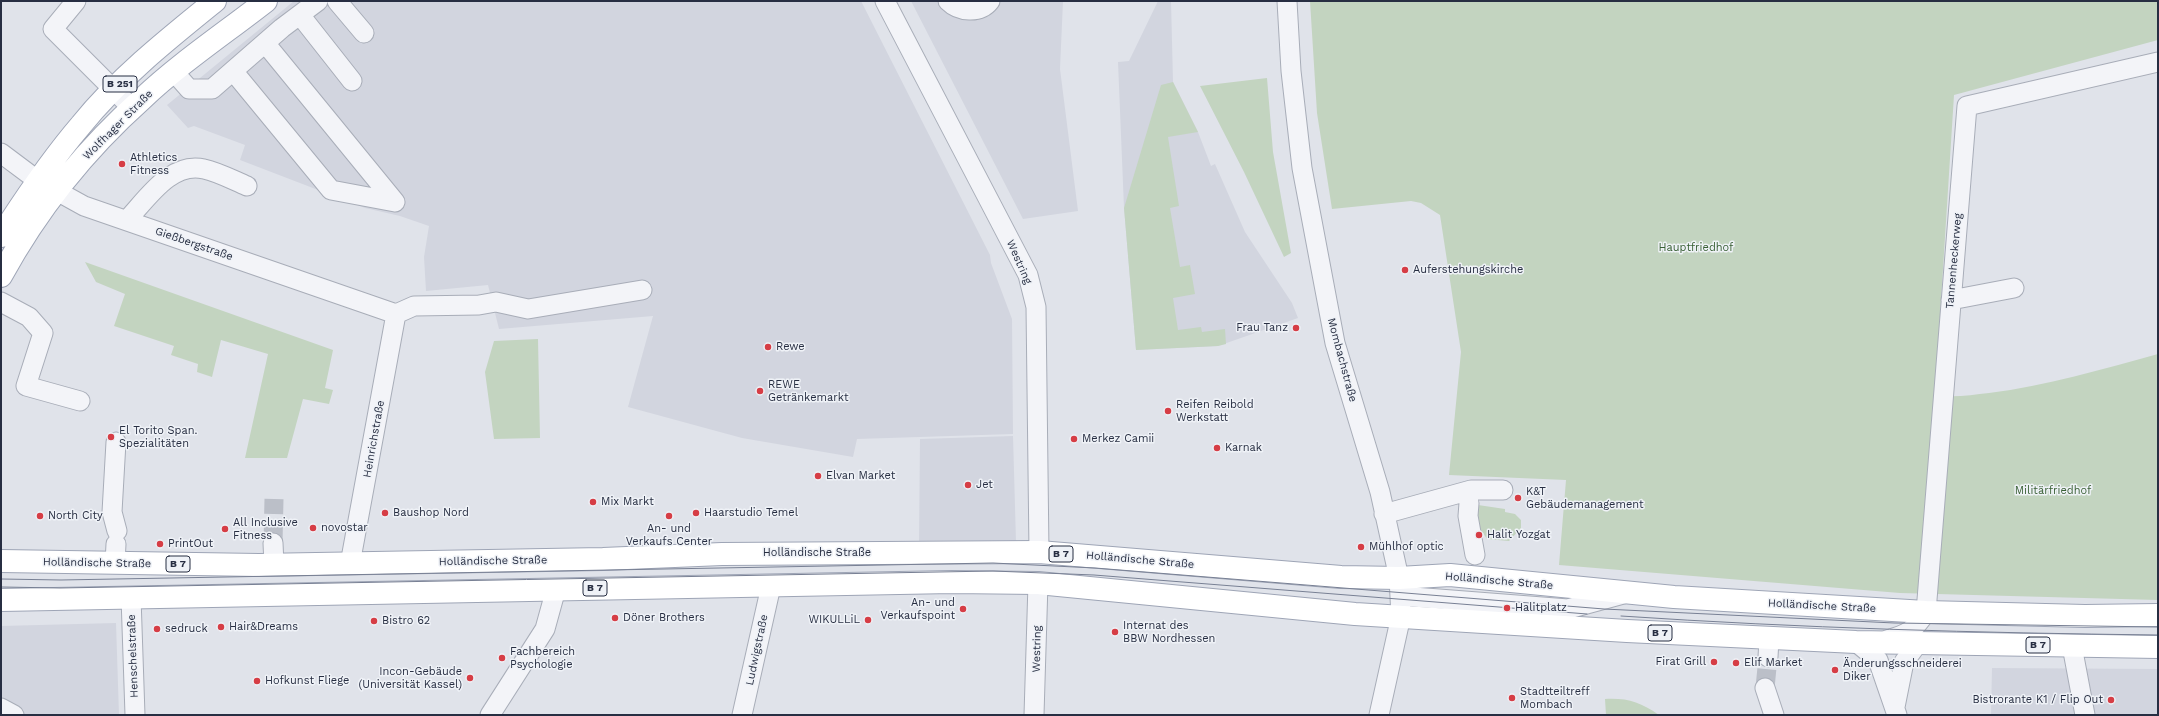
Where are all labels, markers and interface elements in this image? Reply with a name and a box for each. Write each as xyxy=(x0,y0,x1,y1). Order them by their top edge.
road number: B 251 xyxy=(103,76,137,92)
street label: Wolfhager Straße xyxy=(80,87,156,163)
place label: Athletics Fitness xyxy=(130,151,177,177)
marker: Athletics Fitness xyxy=(117,159,127,169)
street label: Tannenheckerweg xyxy=(1943,213,1965,309)
street label: Gießbergstraße xyxy=(153,225,235,263)
street label: Westring xyxy=(1003,238,1035,286)
park label: Hauptfriedhof xyxy=(1659,241,1733,255)
place label: Auferstehungskirche xyxy=(1413,263,1523,277)
marker: Auferstehungskirche xyxy=(1400,265,1410,275)
street label: Mombachstraße xyxy=(1324,316,1360,404)
place label: Frau Tanz xyxy=(1236,321,1288,335)
marker: Frau Tanz xyxy=(1291,323,1301,333)
place label: Rewe xyxy=(776,340,805,354)
marker: Rewe xyxy=(763,342,773,352)
place label: REWE Getränkemarkt xyxy=(768,378,849,404)
marker: REWE Getränkemarkt xyxy=(755,386,765,396)
place label: Reifen Reibold Werkstatt xyxy=(1176,398,1254,424)
street label: Heinrichstraße xyxy=(361,399,387,479)
marker: Reifen Reibold Werkstatt xyxy=(1163,406,1173,416)
place label: El Torito Span. Spezialitäten xyxy=(119,424,197,450)
marker: El Torito Span. Spezialitäten xyxy=(106,432,116,442)
place label: Merkez Camii xyxy=(1082,432,1154,446)
marker: Merkez Camii xyxy=(1069,434,1079,444)
place label: Karnak xyxy=(1225,441,1262,455)
marker: Karnak xyxy=(1212,443,1222,453)
place label: Elvan Market xyxy=(826,469,895,483)
marker: Elvan Market xyxy=(813,471,823,481)
place label: Jet xyxy=(976,478,993,492)
marker: Jet xyxy=(963,480,973,490)
park label: Militärfriedhof xyxy=(2015,484,2091,498)
place label: K&T Gebäudemanagement xyxy=(1526,485,1644,511)
marker: K&T Gebäudemanagement xyxy=(1513,493,1523,503)
place label: Mix Markt xyxy=(601,495,654,509)
marker: Mix Markt xyxy=(588,497,598,507)
place label: Baushop Nord xyxy=(393,506,469,520)
place label: Haarstudio Temel xyxy=(704,506,798,520)
marker: Baushop Nord xyxy=(380,508,390,518)
marker: Haarstudio Temel xyxy=(691,508,701,518)
place label: North City xyxy=(48,509,103,523)
marker: North City xyxy=(35,511,45,521)
marker: An- und Verkaufs Center xyxy=(664,511,674,521)
place label: All Inclusive Fitness xyxy=(233,516,298,542)
place label: novostar xyxy=(321,521,368,535)
place label: An- und Verkaufs Center xyxy=(626,522,712,548)
marker: novostar xyxy=(308,523,318,533)
marker: All Inclusive Fitness xyxy=(220,524,230,534)
place label: Halit Yozgat xyxy=(1487,528,1550,542)
marker: Halit Yozgat xyxy=(1474,530,1484,540)
place label: PrintOut xyxy=(168,537,213,551)
marker: PrintOut xyxy=(155,539,165,549)
place label: Mühlhof optic xyxy=(1369,540,1444,554)
marker: Mühlhof optic xyxy=(1356,542,1366,552)
street label: Holländische Straße xyxy=(763,546,871,560)
road number: B 7 xyxy=(1049,546,1073,562)
street label: Holländische Straße xyxy=(1085,549,1195,571)
street label: Holländische Straße xyxy=(439,553,547,569)
street label: Holländische Straße xyxy=(43,555,151,571)
road number: B 7 xyxy=(166,556,190,572)
street label: Holländische Straße xyxy=(1444,570,1554,592)
road number: B 7 xyxy=(583,580,607,596)
place label: An- und Verkaufspoint xyxy=(881,596,955,622)
street label: Holländische Straße xyxy=(1768,597,1876,615)
place label: Halitplatz xyxy=(1515,601,1567,615)
marker: Halitplatz xyxy=(1502,603,1512,613)
marker: An- und Verkaufspoint xyxy=(958,604,968,614)
place label: Döner Brothers xyxy=(623,611,705,625)
marker: Döner Brothers xyxy=(610,613,620,623)
street label: Ludwigstraße xyxy=(743,613,771,687)
place label: WIKULLiL xyxy=(809,613,860,627)
street label: Henschelstraße xyxy=(125,614,141,698)
place label: Bistro 62 xyxy=(382,614,430,628)
marker: WIKULLiL xyxy=(863,615,873,625)
marker: Bistro 62 xyxy=(369,616,379,626)
place label: Internat des BBW Nordhessen xyxy=(1123,619,1215,645)
place label: Hair&Dreams xyxy=(229,620,298,634)
place label: sedruck xyxy=(165,622,208,636)
marker: Hair&Dreams xyxy=(216,622,226,632)
marker: sedruck xyxy=(152,624,162,634)
street label: Westring xyxy=(1030,625,1044,673)
road number: B 7 xyxy=(1648,625,1672,641)
marker: Internat des BBW Nordhessen xyxy=(1110,627,1120,637)
road number: B 7 xyxy=(2026,637,2050,653)
place label: Fachbereich Psychologie xyxy=(510,645,575,671)
marker: Fachbereich Psychologie xyxy=(497,653,507,663)
place label: Firat Grill xyxy=(1656,655,1706,669)
place label: Elif Market xyxy=(1744,656,1802,670)
marker: Firat Grill xyxy=(1709,657,1719,667)
place label: Änderungsschneiderei Diker xyxy=(1843,657,1962,683)
marker: Elif Market xyxy=(1731,658,1741,668)
place label: Incon-Gebäude (Universität Kassel) xyxy=(359,665,462,691)
marker: Änderungsschneiderei Diker xyxy=(1830,665,1840,675)
marker: Incon-Gebäude (Universität Kassel) xyxy=(465,673,475,683)
place label: Hofkunst Fliege xyxy=(265,674,349,688)
marker: Hofkunst Fliege xyxy=(252,676,262,686)
place label: Stadtteiltreff Mombach xyxy=(1520,685,1590,711)
marker: Stadtteiltreff Mombach xyxy=(1507,693,1517,703)
place label: Bistrorante K1 / Flip Out xyxy=(1972,693,2103,707)
marker: Bistrorante K1 / Flip Out xyxy=(2106,695,2116,705)

